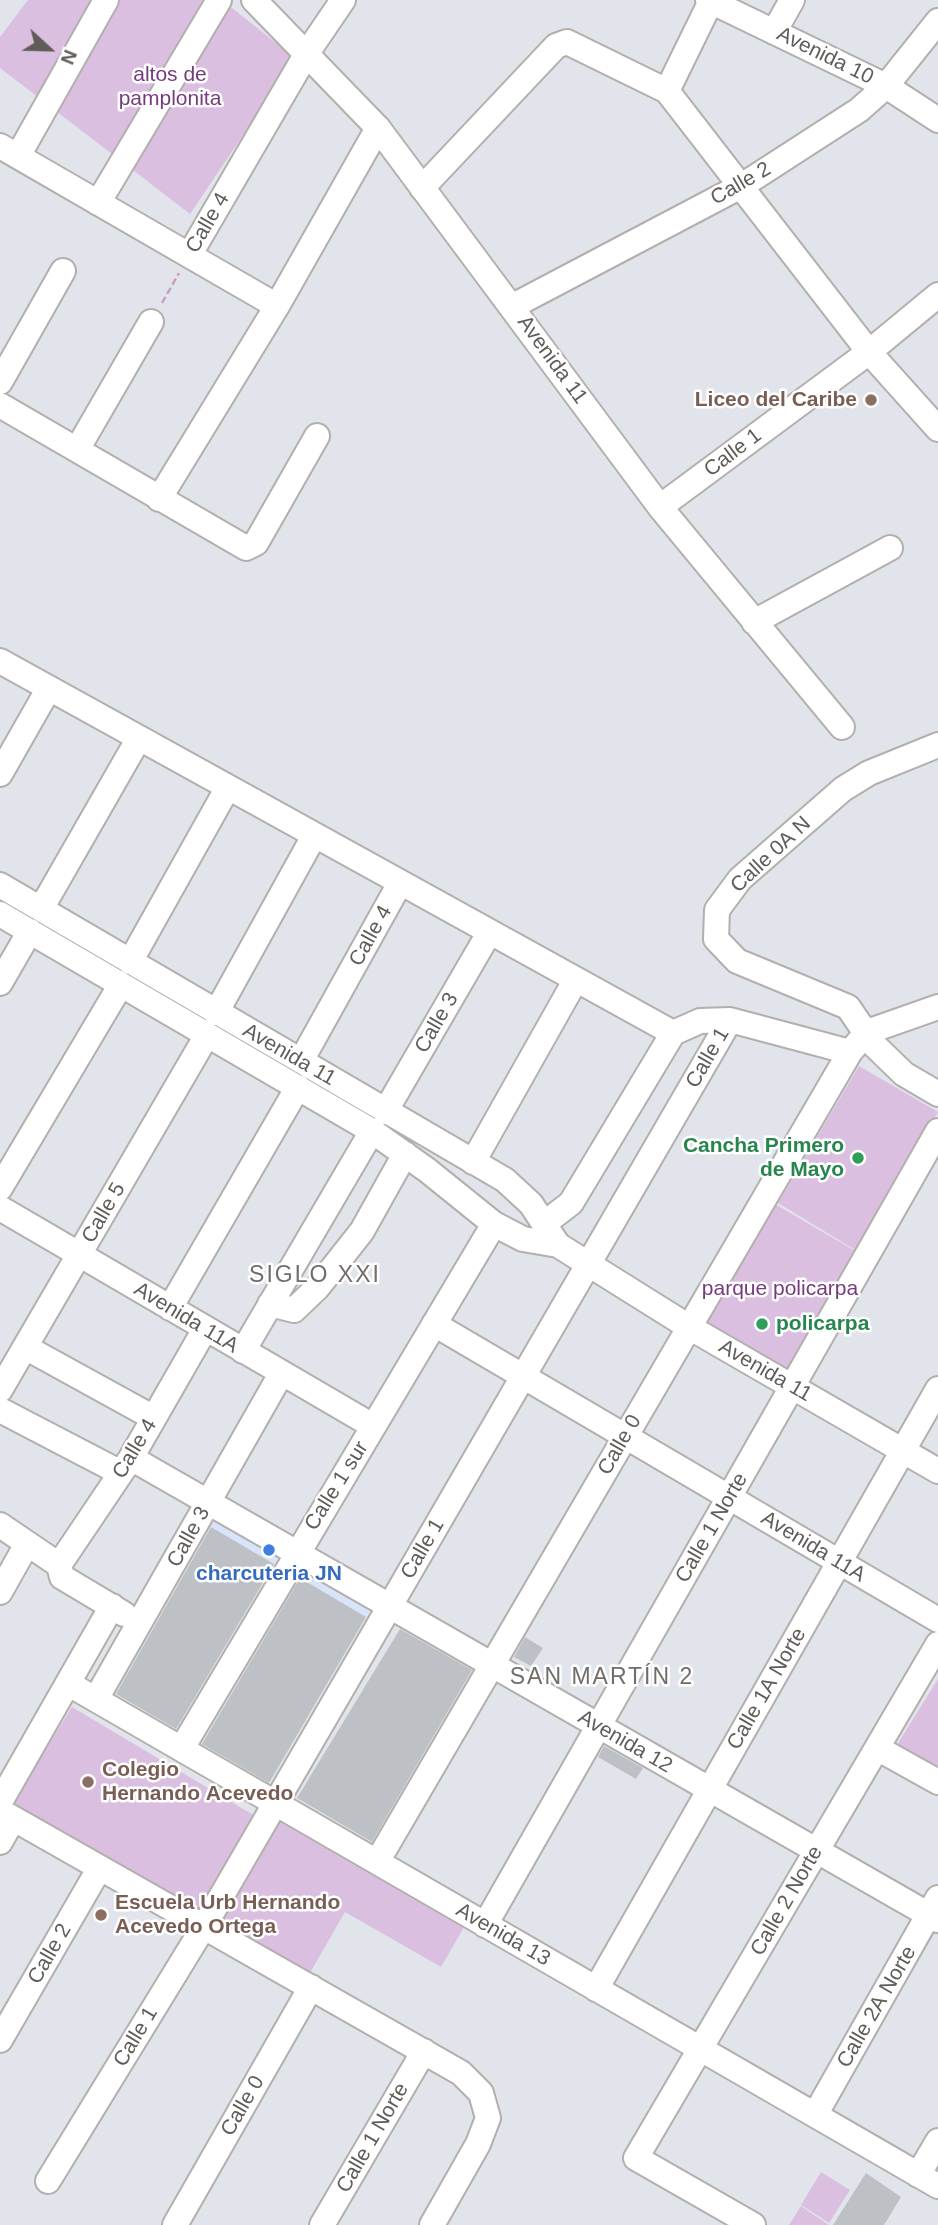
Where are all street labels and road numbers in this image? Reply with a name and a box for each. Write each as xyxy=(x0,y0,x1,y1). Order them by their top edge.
street label: Avenida 10 xyxy=(772,22,878,90)
street label: Calle 2 xyxy=(706,157,776,211)
street label: Calle 4 xyxy=(181,188,235,258)
street label: Avenida 11 xyxy=(511,311,593,409)
street label: Calle 1 xyxy=(699,423,767,483)
street label: Calle 0A N xyxy=(726,812,816,898)
street label: Calle 4 xyxy=(344,901,398,971)
street label: Calle 3 xyxy=(410,988,464,1058)
street label: Avenida 11 xyxy=(238,1018,340,1092)
street label: Calle 1 xyxy=(681,1023,735,1093)
street label: Calle 5 xyxy=(77,1178,131,1248)
street label: Avenida 11A xyxy=(129,1277,243,1359)
street label: Avenida 11 xyxy=(714,1334,816,1408)
street label: Calle 0 xyxy=(593,1410,647,1480)
street label: Calle 4 xyxy=(107,1414,163,1484)
street label: Calle 1 sur xyxy=(300,1437,374,1535)
street label: Calle 1 Norte xyxy=(670,1469,754,1587)
street label: Calle 3 xyxy=(162,1502,216,1572)
street label: Avenida 11A xyxy=(756,1506,870,1588)
street label: Calle 1 xyxy=(396,1514,450,1584)
street label: Calle 1A Norte xyxy=(722,1624,812,1754)
street label: Avenida 12 xyxy=(573,1705,677,1779)
street label: Calle 2 Norte xyxy=(745,1842,829,1960)
street label: Avenida 13 xyxy=(451,1898,555,1972)
street label: Calle 2 xyxy=(23,1919,77,1989)
street label: Calle 2A Norte xyxy=(832,1942,922,2072)
street label: Calle 1 xyxy=(108,2002,164,2072)
street label: Calle 0 xyxy=(216,2071,270,2141)
street label: Calle 1 Norte xyxy=(331,2079,415,2197)

